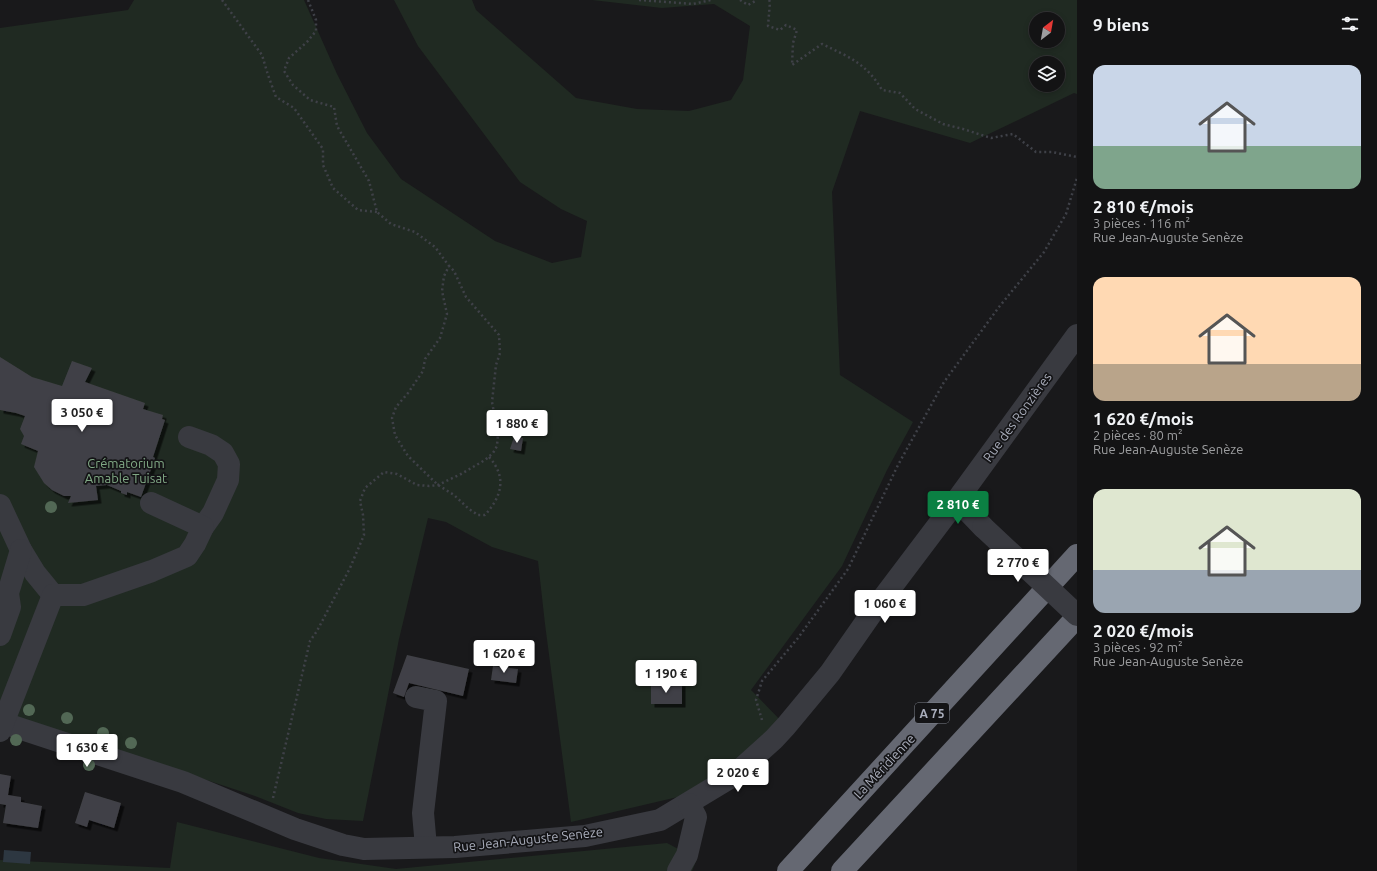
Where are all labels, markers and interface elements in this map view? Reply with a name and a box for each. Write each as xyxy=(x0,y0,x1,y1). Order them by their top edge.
north arrow xyxy=(1029,12,1065,48)
map controls xyxy=(1029,12,1065,92)
icon: filters xyxy=(1339,13,1361,35)
text: 9 biens xyxy=(1093,15,1149,34)
button: layers xyxy=(1029,56,1065,92)
icon: home xyxy=(1191,91,1263,163)
text: 2 810 €/mois xyxy=(1093,197,1194,216)
text: 3 pièces · 116 m² xyxy=(1093,216,1190,230)
text: Rue Jean-Auguste Senèze xyxy=(1093,230,1243,244)
icon: home xyxy=(1191,303,1263,375)
street label: Rue des Ronzières xyxy=(980,370,1054,464)
pin: 3 050 € xyxy=(45,399,119,433)
text: 3 050 € xyxy=(61,405,103,419)
text: 1 620 €/mois xyxy=(1093,409,1194,428)
pin: 1 880 € xyxy=(480,410,554,444)
text: 1 880 € xyxy=(496,416,538,430)
text: 2 pièces · 80 m² xyxy=(1093,428,1183,442)
text: Rue Jean-Auguste Senèze xyxy=(1093,442,1243,456)
park label: Crématorium Amable Tuisat xyxy=(85,456,167,485)
pin: 2 810 € xyxy=(921,491,995,525)
text: 2 810 € xyxy=(937,497,979,511)
icon: home xyxy=(1191,515,1263,587)
pin: 2 770 € xyxy=(981,549,1055,583)
text: 2 770 € xyxy=(997,555,1039,569)
pin: 1 060 € xyxy=(848,590,922,624)
text: 1 060 € xyxy=(864,596,906,610)
text: 2 020 €/mois xyxy=(1093,621,1194,640)
pin: 1 620 € xyxy=(467,640,541,674)
text: 3 pièces · 92 m² xyxy=(1093,640,1183,654)
text: 1 620 € xyxy=(483,646,525,660)
text: Rue Jean-Auguste Senèze xyxy=(1093,654,1243,668)
pin: 1 190 € xyxy=(629,660,703,694)
text: 1 190 € xyxy=(645,666,687,680)
road number: A 75 xyxy=(915,703,949,723)
street label: La Méridienne xyxy=(851,731,917,801)
pin: 1 630 € xyxy=(50,734,124,768)
text: 1 630 € xyxy=(66,740,108,754)
pin: 2 020 € xyxy=(701,759,775,793)
text: 2 020 € xyxy=(717,765,759,779)
street label: Rue Jean-Auguste Senèze xyxy=(452,824,604,854)

